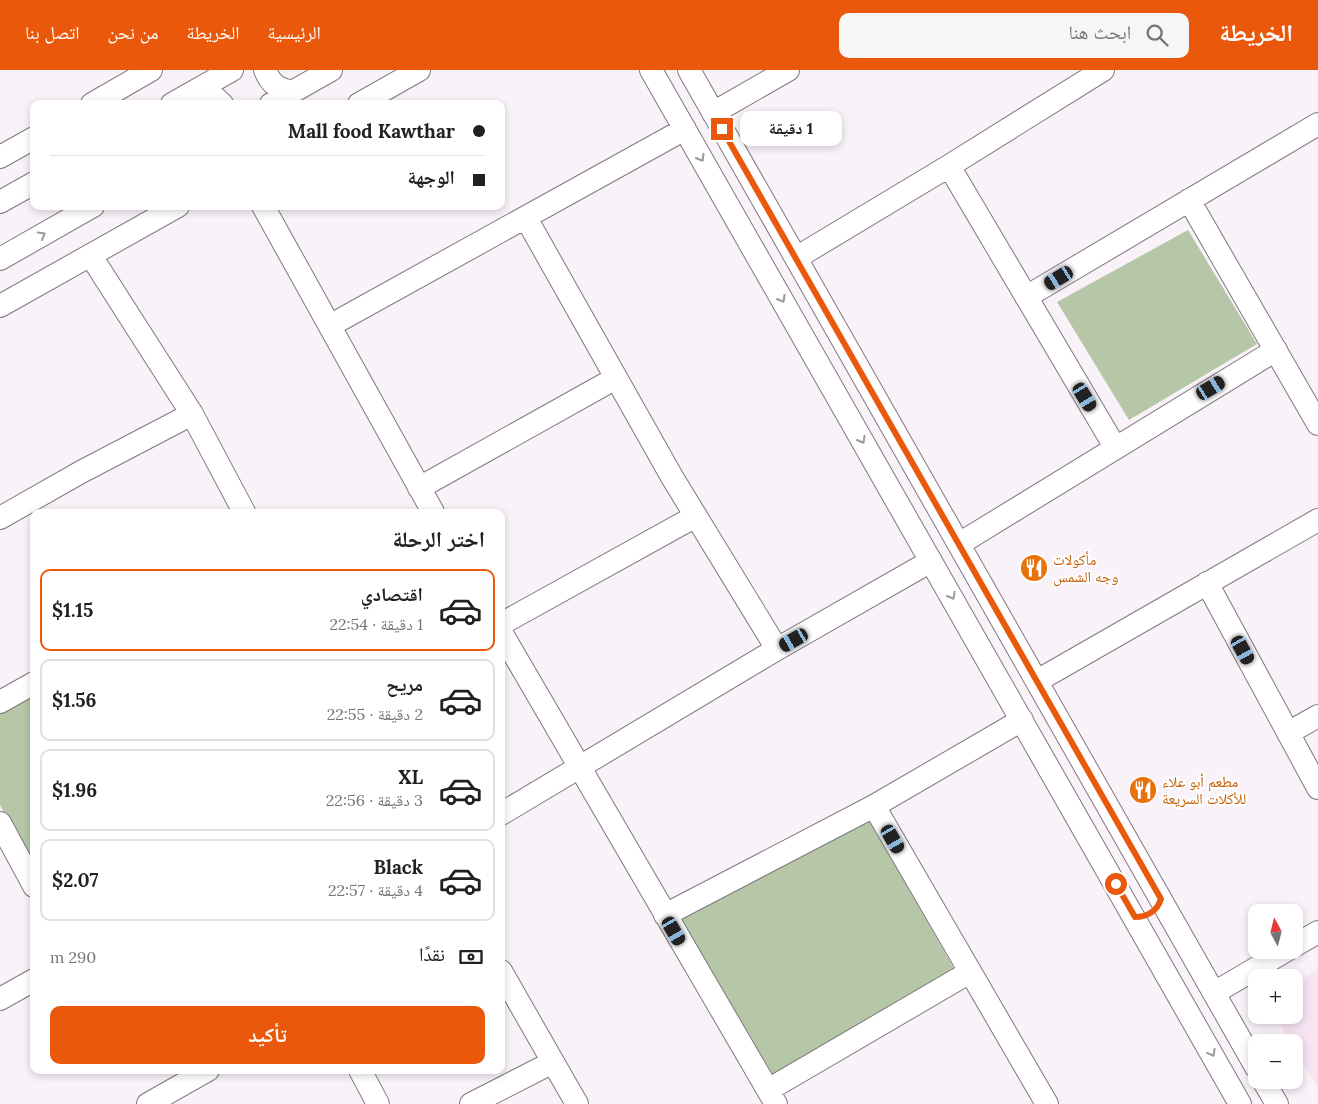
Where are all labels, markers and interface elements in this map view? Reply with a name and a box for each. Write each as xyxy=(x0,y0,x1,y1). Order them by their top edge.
search box xyxy=(839,13,1189,58)
text: الخريطة xyxy=(1219,17,1293,48)
text: ابحث هنا xyxy=(1068,20,1131,44)
text: اتصل بنا xyxy=(25,21,80,44)
text: من نحن xyxy=(108,21,159,44)
text: الخريطة xyxy=(187,21,240,44)
text: الرئيسية xyxy=(268,21,321,44)
icon: search xyxy=(1143,21,1171,49)
callout: 1 دقيقة xyxy=(740,112,842,146)
route end xyxy=(711,118,733,140)
text: 1 دقيقة xyxy=(769,118,813,138)
text: Mall food Kawthar xyxy=(288,119,455,143)
one-way arrow xyxy=(695,153,705,162)
text: الوجهة xyxy=(407,165,455,189)
one-way arrow xyxy=(37,231,46,241)
car xyxy=(1042,264,1075,292)
one-way arrow xyxy=(775,294,785,303)
car xyxy=(1194,374,1227,402)
car xyxy=(1070,380,1099,414)
one-way arrow xyxy=(856,435,866,444)
text: اختر الرحلة xyxy=(392,525,485,553)
place label: مأكولات وجه الشمس xyxy=(1053,550,1118,587)
restaurant icon: مأكولات وجه الشمس xyxy=(1019,553,1049,583)
text: اقتصادي xyxy=(361,582,423,606)
icon: car xyxy=(438,588,483,633)
one-way arrow xyxy=(945,591,955,600)
text: $1.15 xyxy=(52,598,93,622)
text: 1 دقيقة · 22:54 xyxy=(329,614,423,634)
car xyxy=(777,626,810,654)
car xyxy=(1229,633,1256,667)
text: مريح xyxy=(386,672,423,696)
icon: car xyxy=(438,678,483,723)
text: $1.56 xyxy=(52,688,97,712)
text: 2 دقيقة · 22:55 xyxy=(327,704,423,724)
text: XL xyxy=(398,765,423,789)
icon: car xyxy=(438,768,483,813)
place label: مطعم أبو علاء للأكلات السريعة xyxy=(1162,772,1246,808)
restaurant icon: مطعم أبو علاء للأكلات السريعة xyxy=(1128,775,1158,805)
text: $1.96 xyxy=(52,778,97,802)
text: 3 دقيقة · 22:56 xyxy=(326,790,423,810)
car xyxy=(879,822,906,856)
text: Black xyxy=(374,855,423,879)
icon: car xyxy=(438,858,483,903)
text: $2.07 xyxy=(52,868,98,892)
route start xyxy=(1105,873,1127,895)
text: 4 دقيقة · 22:57 xyxy=(328,880,423,900)
north arrow xyxy=(1248,904,1302,959)
map controls xyxy=(1248,904,1303,1089)
car xyxy=(660,914,687,948)
text: نقدًا xyxy=(419,942,445,966)
icon: cash xyxy=(457,943,485,971)
text: 290 m xyxy=(50,947,96,967)
button: + xyxy=(1248,969,1303,1024)
button: تأكيد xyxy=(50,1006,485,1064)
button: − xyxy=(1248,1034,1303,1089)
one-way arrow xyxy=(1206,1048,1216,1057)

